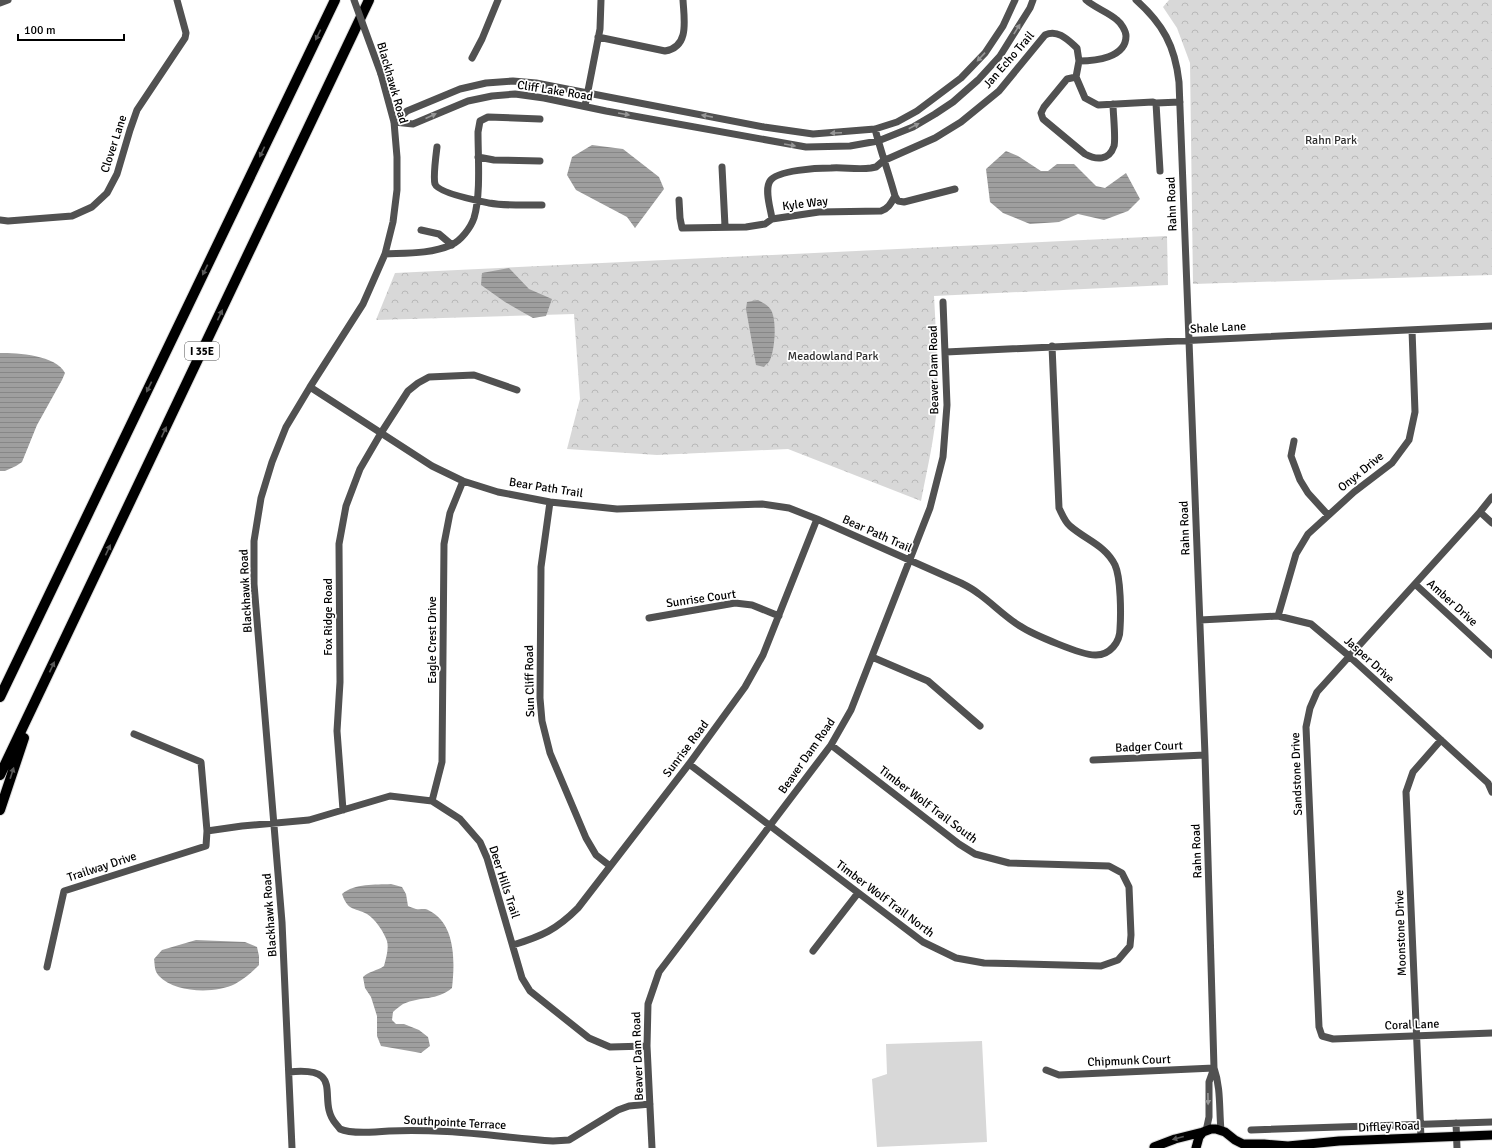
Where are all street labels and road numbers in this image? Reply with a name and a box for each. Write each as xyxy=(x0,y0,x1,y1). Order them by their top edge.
street label: Jan Echo Trail xyxy=(980,28,1038,92)
street label: Blackhawk Road xyxy=(373,41,411,125)
street label: Cliff Lake Road xyxy=(516,78,594,104)
street label: Clover Lane xyxy=(98,113,130,175)
street label: Rahn Road xyxy=(1164,176,1180,232)
street label: Kyle Way xyxy=(781,194,829,214)
street label: Shale Lane xyxy=(1190,319,1246,337)
street label: Beaver Dam Road xyxy=(926,325,942,415)
road number: I 35E xyxy=(185,342,219,360)
street label: Onyx Drive xyxy=(1335,449,1387,495)
street label: Bear Path Trail xyxy=(508,475,585,501)
street label: Rahn Road xyxy=(1177,500,1193,556)
street label: Bear Path Trail xyxy=(840,512,915,556)
street label: Blackhawk Road xyxy=(236,549,256,633)
street label: Amber Drive xyxy=(1424,576,1480,630)
street label: Fox Ridge Road xyxy=(321,578,336,656)
street label: Sunrise Court xyxy=(665,587,737,611)
street label: Eagle Crest Drive xyxy=(425,596,440,684)
street label: Jasper Drive xyxy=(1341,633,1397,687)
street label: Sun Cliff Road xyxy=(522,645,538,717)
street label: Beaver Dam Road xyxy=(775,715,839,797)
street label: Sunrise Road xyxy=(660,718,712,780)
street label: Sandstone Drive xyxy=(1288,732,1306,816)
street label: Badger Court xyxy=(1115,738,1183,756)
street label: Timber Wolf Trail South xyxy=(876,763,980,847)
street label: Rahn Road xyxy=(1189,823,1205,879)
street label: Deer Hills Trail xyxy=(485,844,523,921)
street label: Trailway Drive xyxy=(65,849,139,885)
street label: Timber Wolf Trail North xyxy=(833,857,937,941)
street label: Blackhawk Road xyxy=(260,873,280,957)
street label: Moonstone Drive xyxy=(1392,890,1410,976)
street label: Beaver Dam Road xyxy=(629,1011,647,1101)
street label: Coral Lane xyxy=(1384,1017,1440,1033)
street label: Chipmunk Court xyxy=(1087,1052,1171,1070)
street label: Southpointe Terrace xyxy=(403,1113,507,1133)
street label: Diffley Road xyxy=(1358,1118,1420,1136)

